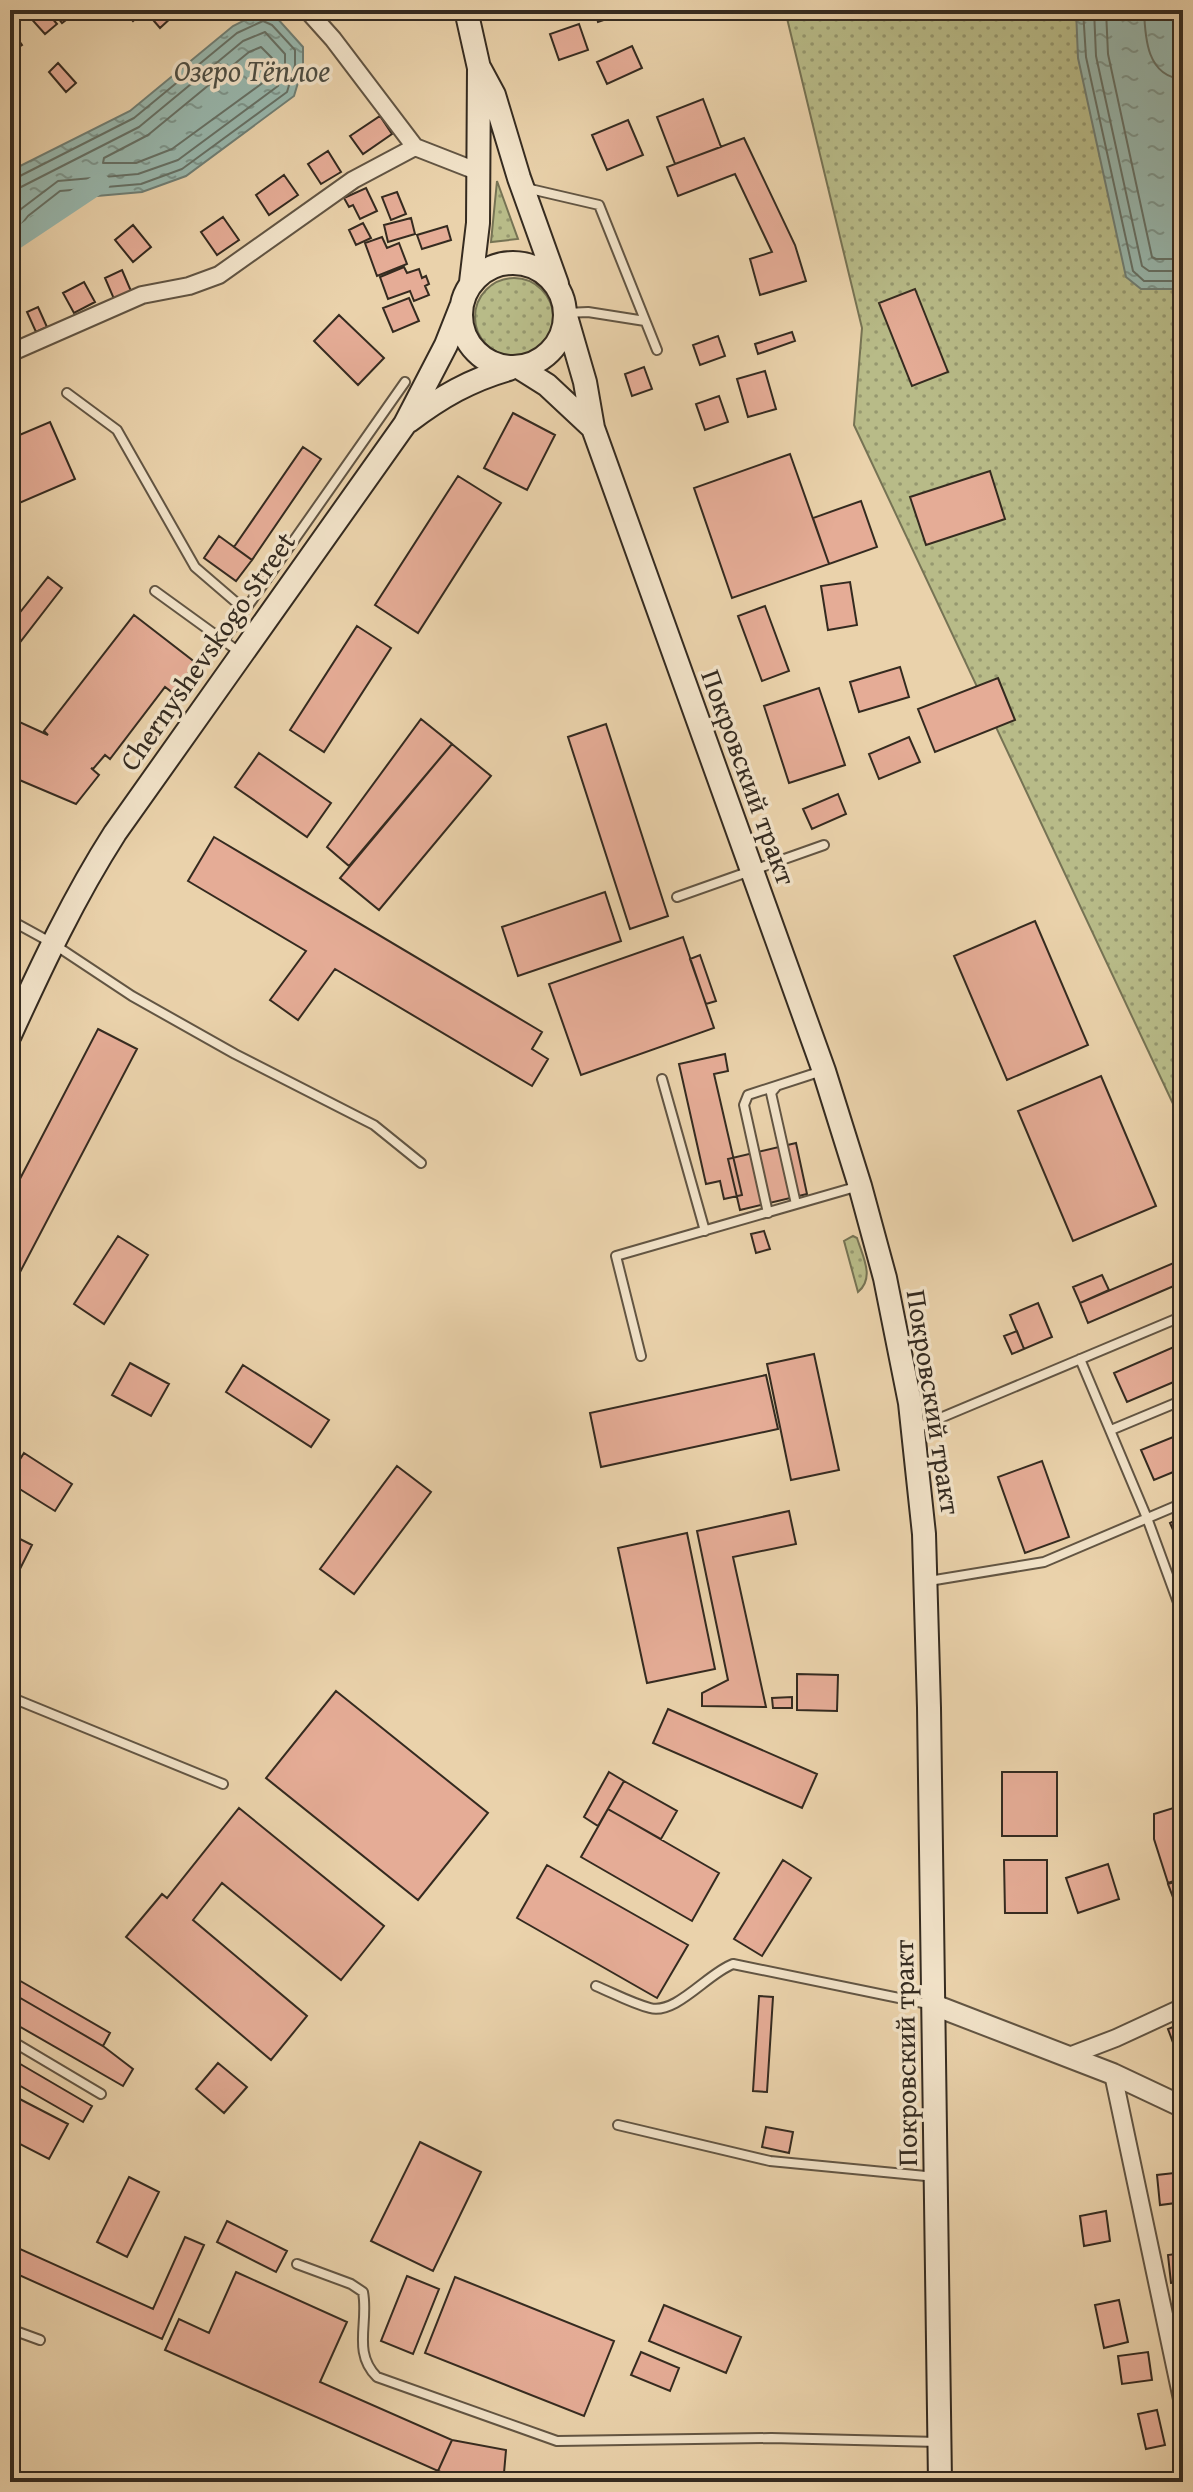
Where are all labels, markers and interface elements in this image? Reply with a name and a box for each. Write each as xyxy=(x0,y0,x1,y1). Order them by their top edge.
water label: Озеро Тёплое xyxy=(174,48,330,92)
street label: Chernyshevskogo Street xyxy=(108,523,305,779)
street label: Покровский тракт xyxy=(691,663,808,891)
street label: Покровский тракт xyxy=(897,1287,973,1518)
street label: Покровский тракт xyxy=(882,1939,927,2167)

